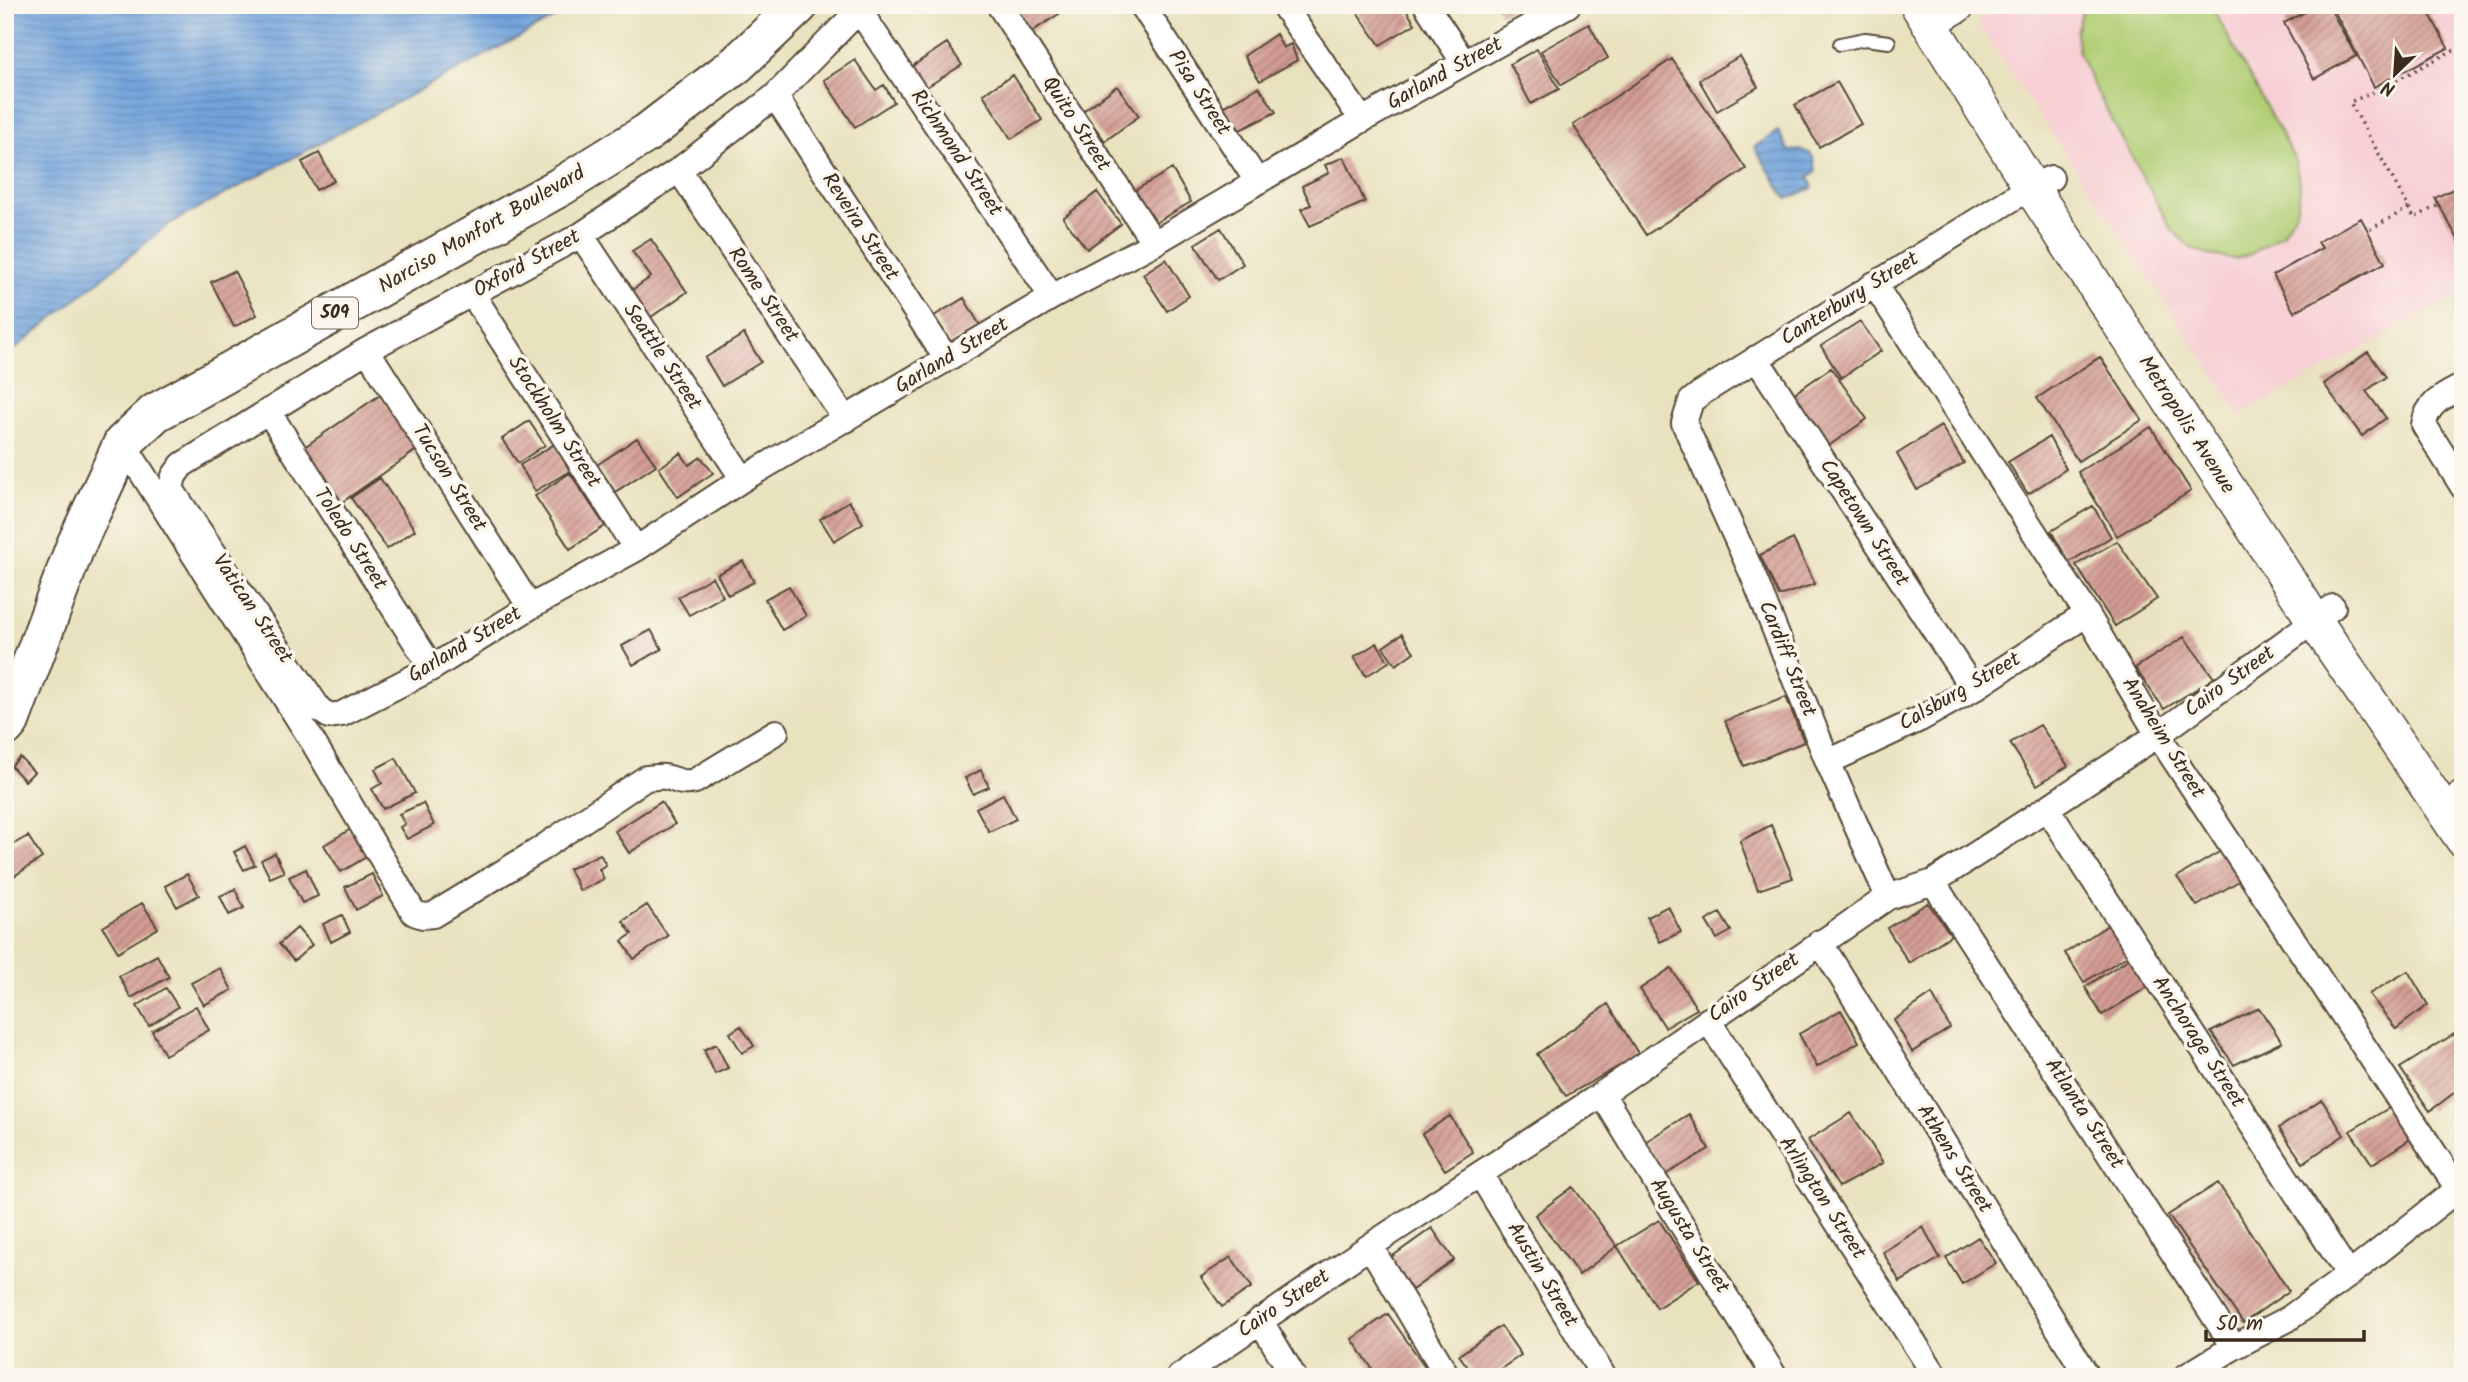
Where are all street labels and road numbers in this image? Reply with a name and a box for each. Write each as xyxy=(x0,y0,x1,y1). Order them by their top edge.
street label: Garland Street xyxy=(1381,28,1510,119)
street label: Pisa Street xyxy=(1159,43,1240,143)
street label: Quito Street xyxy=(1033,70,1120,179)
street label: Richmond Street xyxy=(901,83,1011,224)
street label: Narciso Monfort Boulevard xyxy=(372,157,592,303)
street label: Reveira Street xyxy=(813,166,908,289)
street label: Oxford Street xyxy=(467,220,588,307)
street label: Rome Street xyxy=(719,240,808,350)
street label: Canterbury Street xyxy=(1774,243,1926,355)
street label: Seattle Street xyxy=(614,297,711,418)
road number: 509 xyxy=(312,298,358,328)
street label: Garland Street xyxy=(889,308,1016,403)
street label: Stockholm Street xyxy=(499,349,610,496)
street label: Metropolis Avenue xyxy=(2129,349,2244,501)
street label: Tucson Street xyxy=(403,418,496,539)
street label: Capetown Street xyxy=(1810,453,1918,594)
street label: Toledo Street xyxy=(304,481,396,598)
street label: Vatican Street xyxy=(203,547,301,671)
street label: Cardiff Street xyxy=(1749,596,1826,723)
street label: Garland Street xyxy=(402,597,529,692)
street label: Cairo Street xyxy=(2178,637,2283,726)
street label: Calsburg Street xyxy=(1893,643,2028,740)
street label: Anaheim Street xyxy=(2112,671,2214,806)
street label: Cairo Street xyxy=(1701,944,1807,1032)
street label: Anchorage Street xyxy=(2143,969,2254,1115)
street label: Atlanta Street xyxy=(2036,1052,2133,1177)
street label: Athens Street xyxy=(1907,1098,2001,1221)
street label: Arlington Street xyxy=(1770,1130,1875,1267)
street label: Augusta Street xyxy=(1640,1171,1738,1301)
street label: Austin Street xyxy=(1498,1216,1587,1335)
street label: Cairo Street xyxy=(1231,1260,1338,1347)

